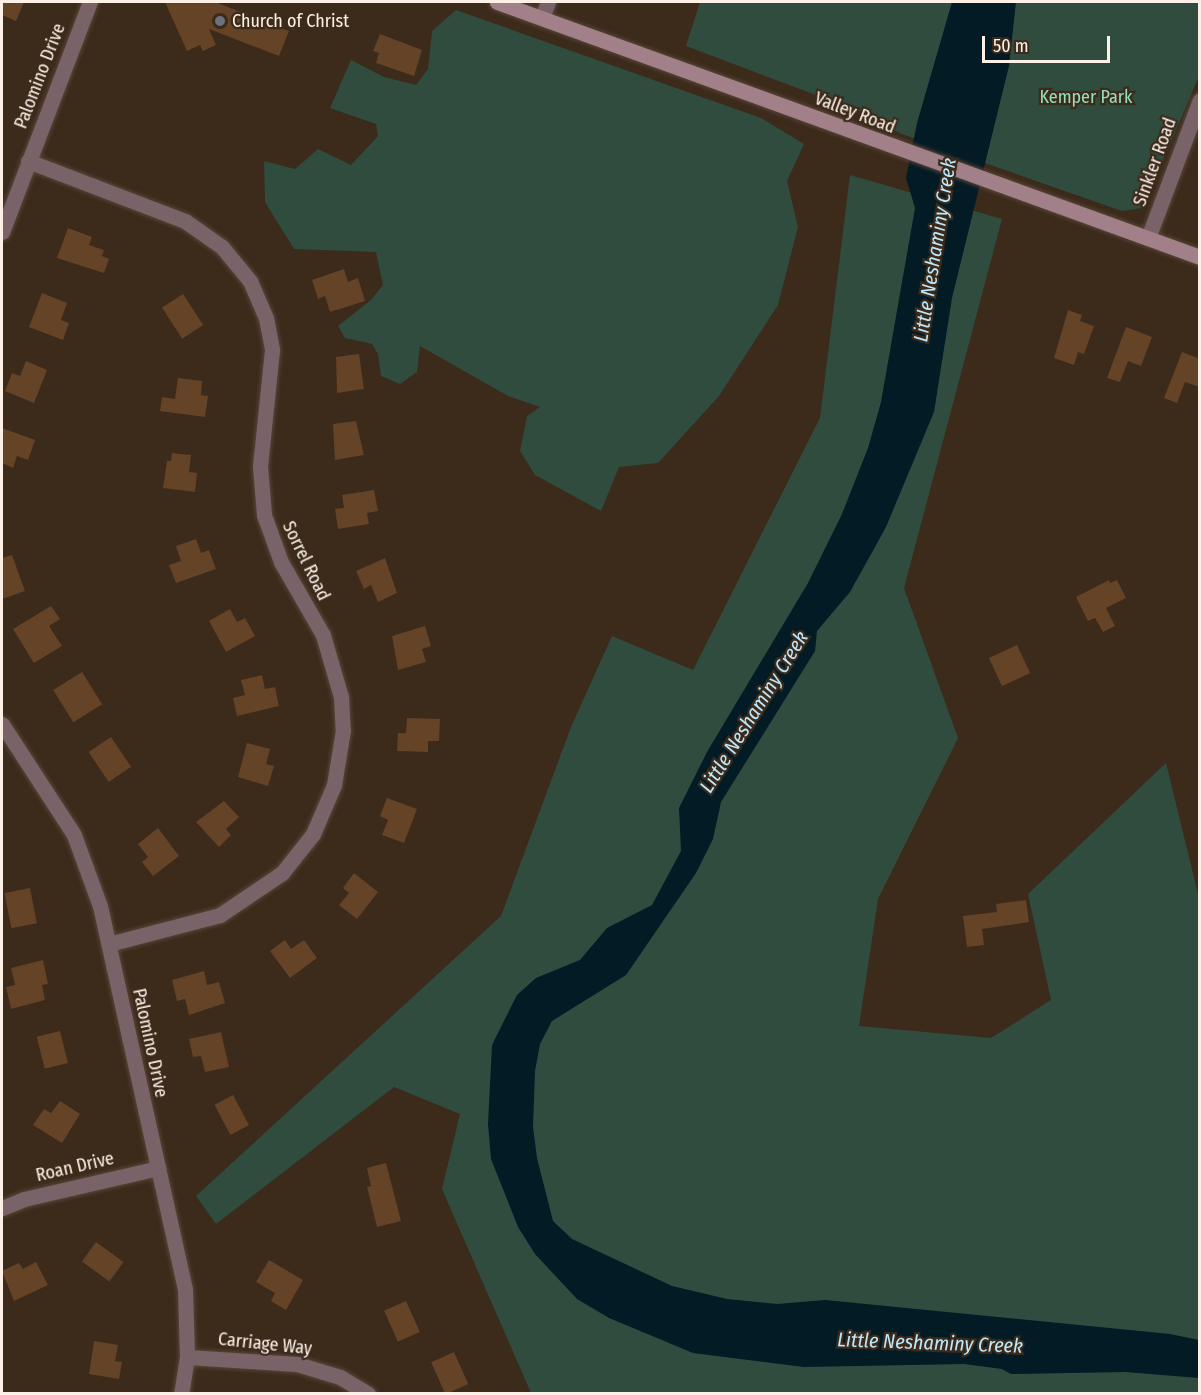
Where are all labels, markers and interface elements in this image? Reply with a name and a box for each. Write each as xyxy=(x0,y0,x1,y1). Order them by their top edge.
place label: Church of Christ xyxy=(232,10,349,32)
marker: Church of Christ xyxy=(213,14,227,28)
street label: Palomino Drive xyxy=(10,20,70,132)
scale bar xyxy=(985,24,1112,62)
text: 50 m xyxy=(993,35,1029,57)
park label: Kemper Park xyxy=(1040,86,1132,108)
street label: Valley Road xyxy=(812,88,898,138)
street label: Sinkler Road xyxy=(1129,115,1181,209)
water label: Little Neshaminy Creek xyxy=(909,156,961,344)
street label: Sorrel Road xyxy=(278,518,334,604)
water label: Little Neshaminy Creek xyxy=(695,627,813,797)
street label: Palomino Drive xyxy=(128,987,172,1099)
street label: Roan Drive xyxy=(34,1148,116,1186)
street label: Carriage Way xyxy=(217,1328,313,1360)
water label: Little Neshaminy Creek xyxy=(837,1328,1023,1358)

